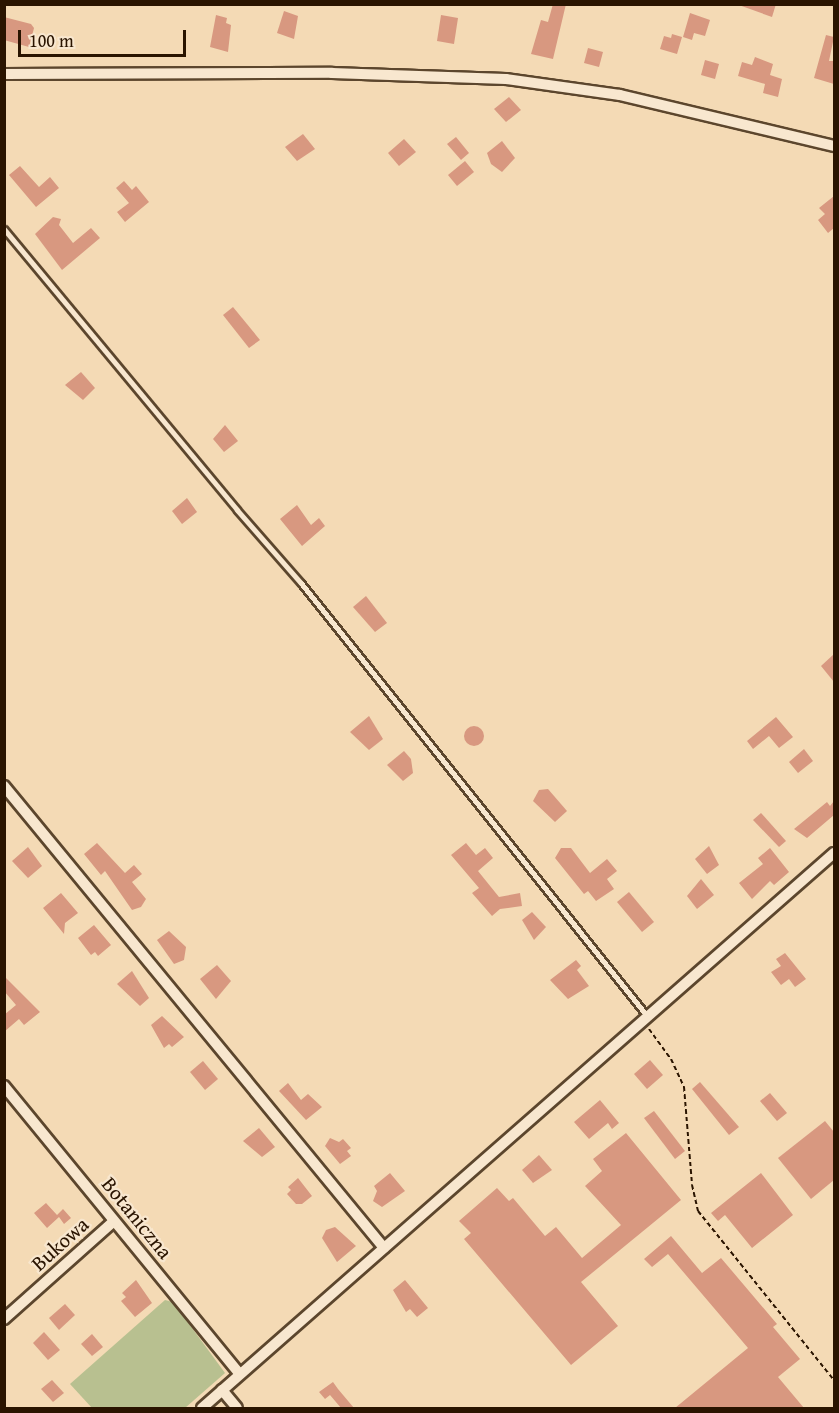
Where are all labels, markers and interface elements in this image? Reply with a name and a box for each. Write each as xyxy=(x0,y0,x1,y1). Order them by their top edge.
scale bar xyxy=(21,18,189,56)
text: 100 m xyxy=(29,27,74,54)
street label: Botaniczna xyxy=(96,1172,178,1264)
street label: Bukowa xyxy=(26,1212,94,1276)

